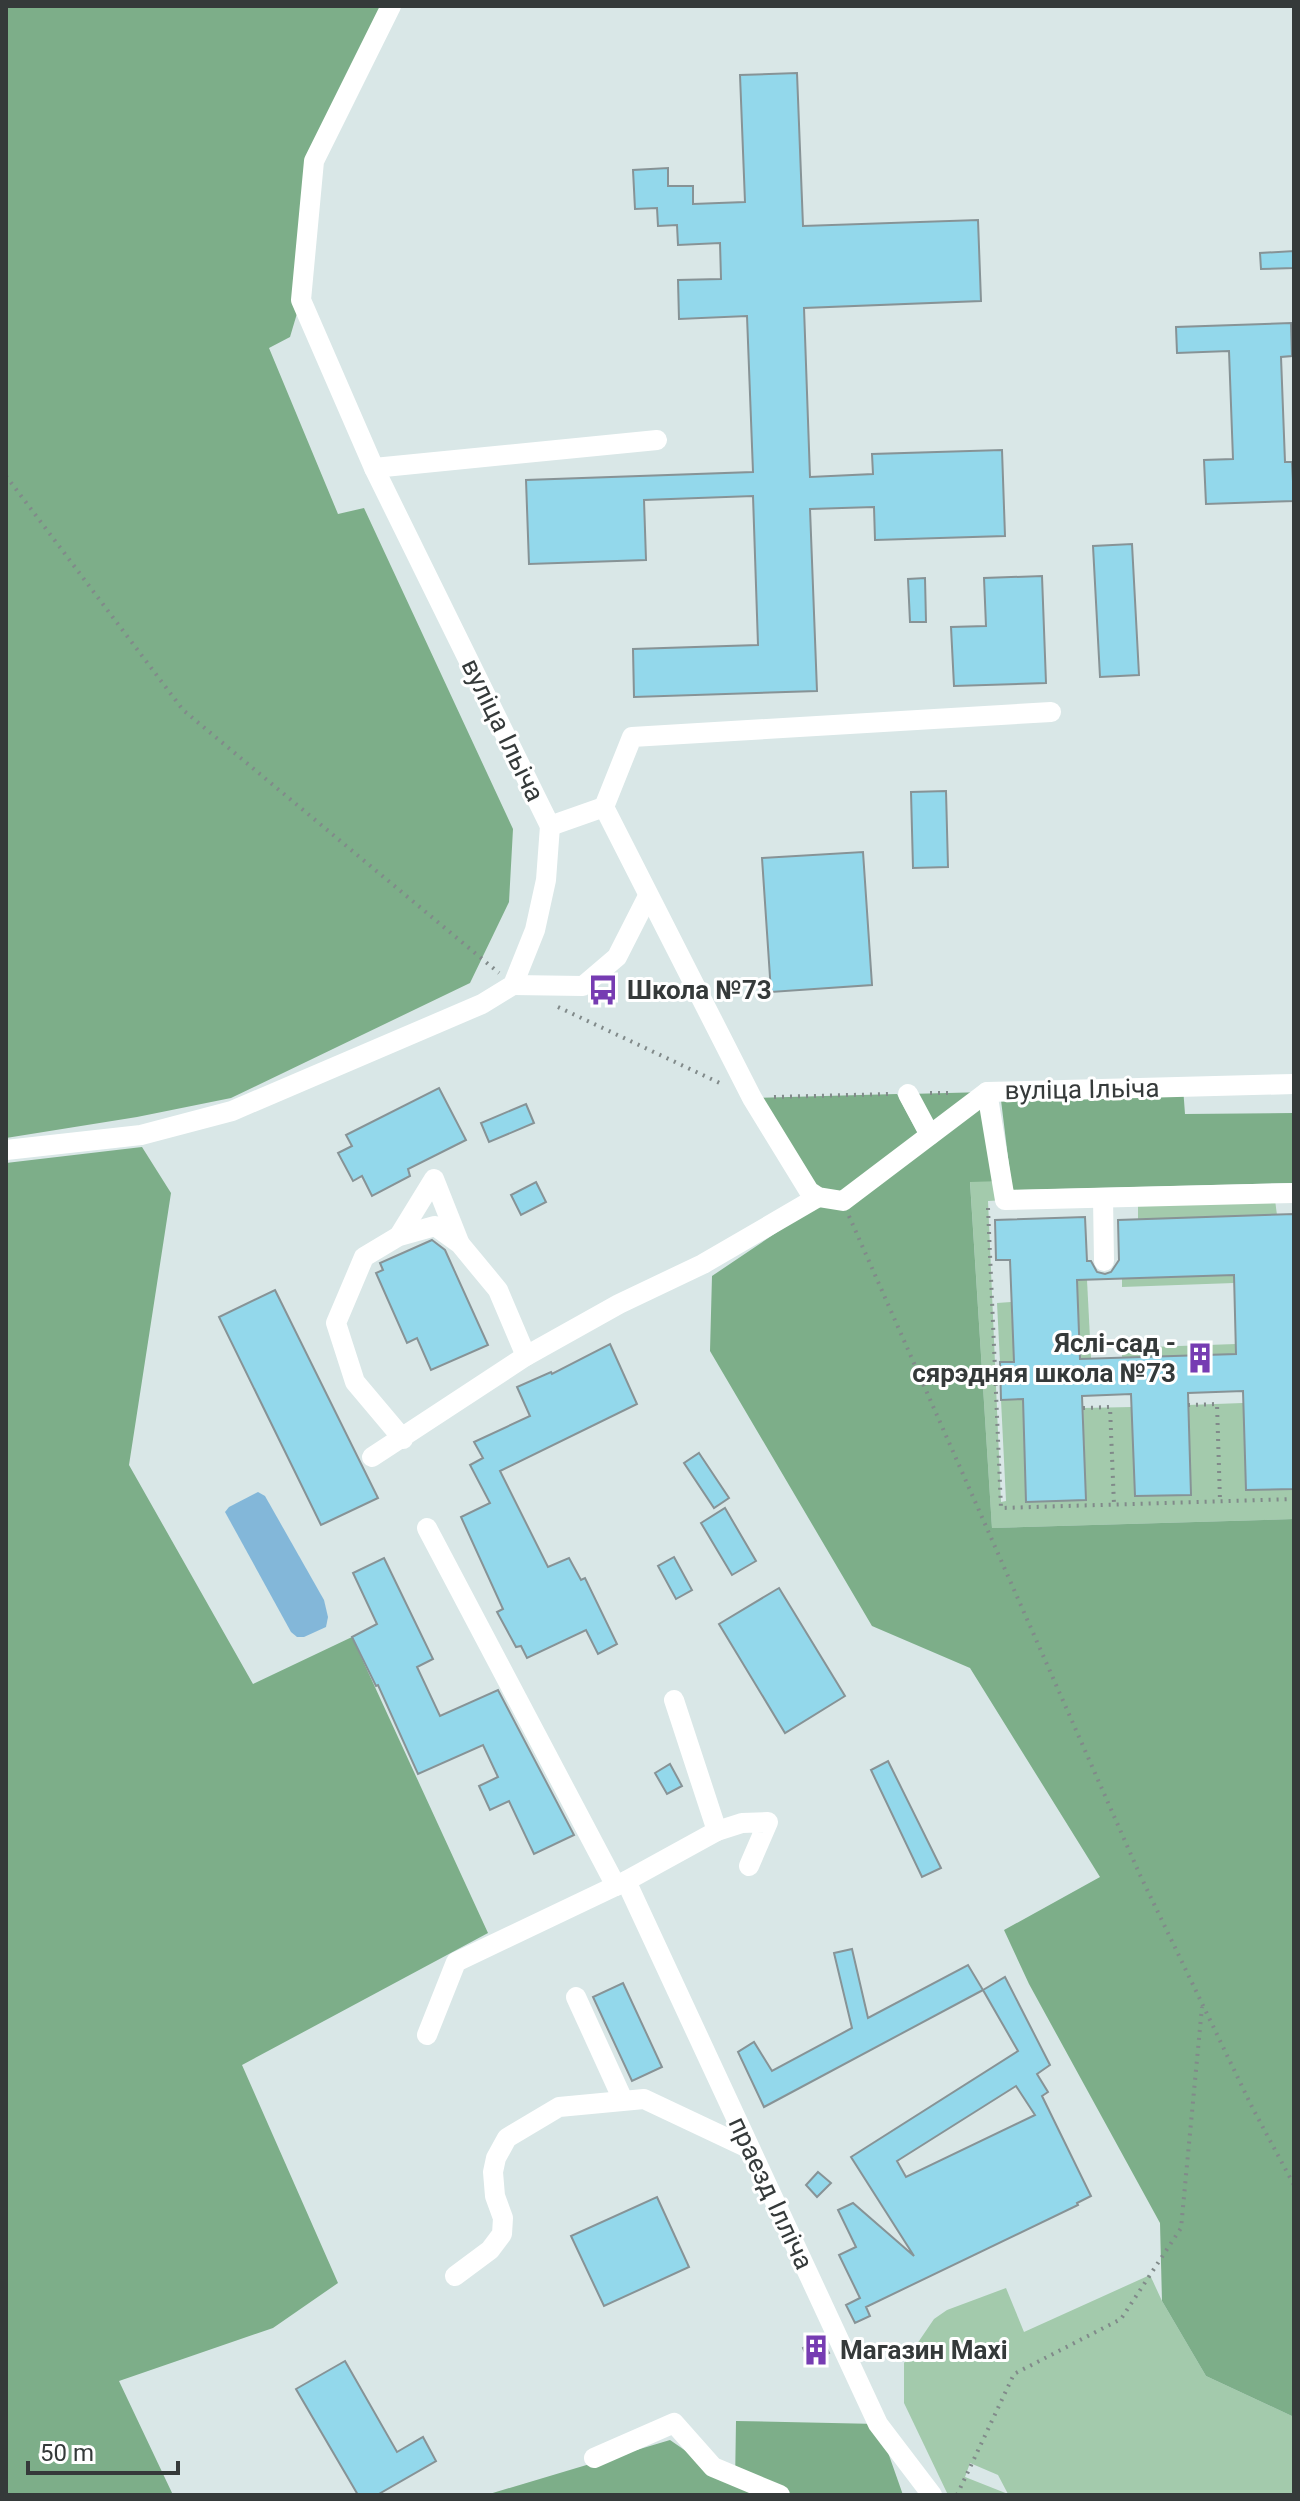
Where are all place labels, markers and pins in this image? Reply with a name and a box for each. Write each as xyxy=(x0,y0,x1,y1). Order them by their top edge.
bus stop icon: Школа №73 xyxy=(586,973,620,1007)
place label: Школа №73 xyxy=(627,975,772,1005)
place label: Яслі-сад - сярэдняя школа №73 xyxy=(912,1328,1176,1388)
building icon: Яслі-сад - сярэдняя школа №73 xyxy=(1183,1341,1217,1375)
building icon: Магазин Maxi xyxy=(799,2333,833,2367)
place label: Магазин Maxi xyxy=(840,2335,1008,2365)

